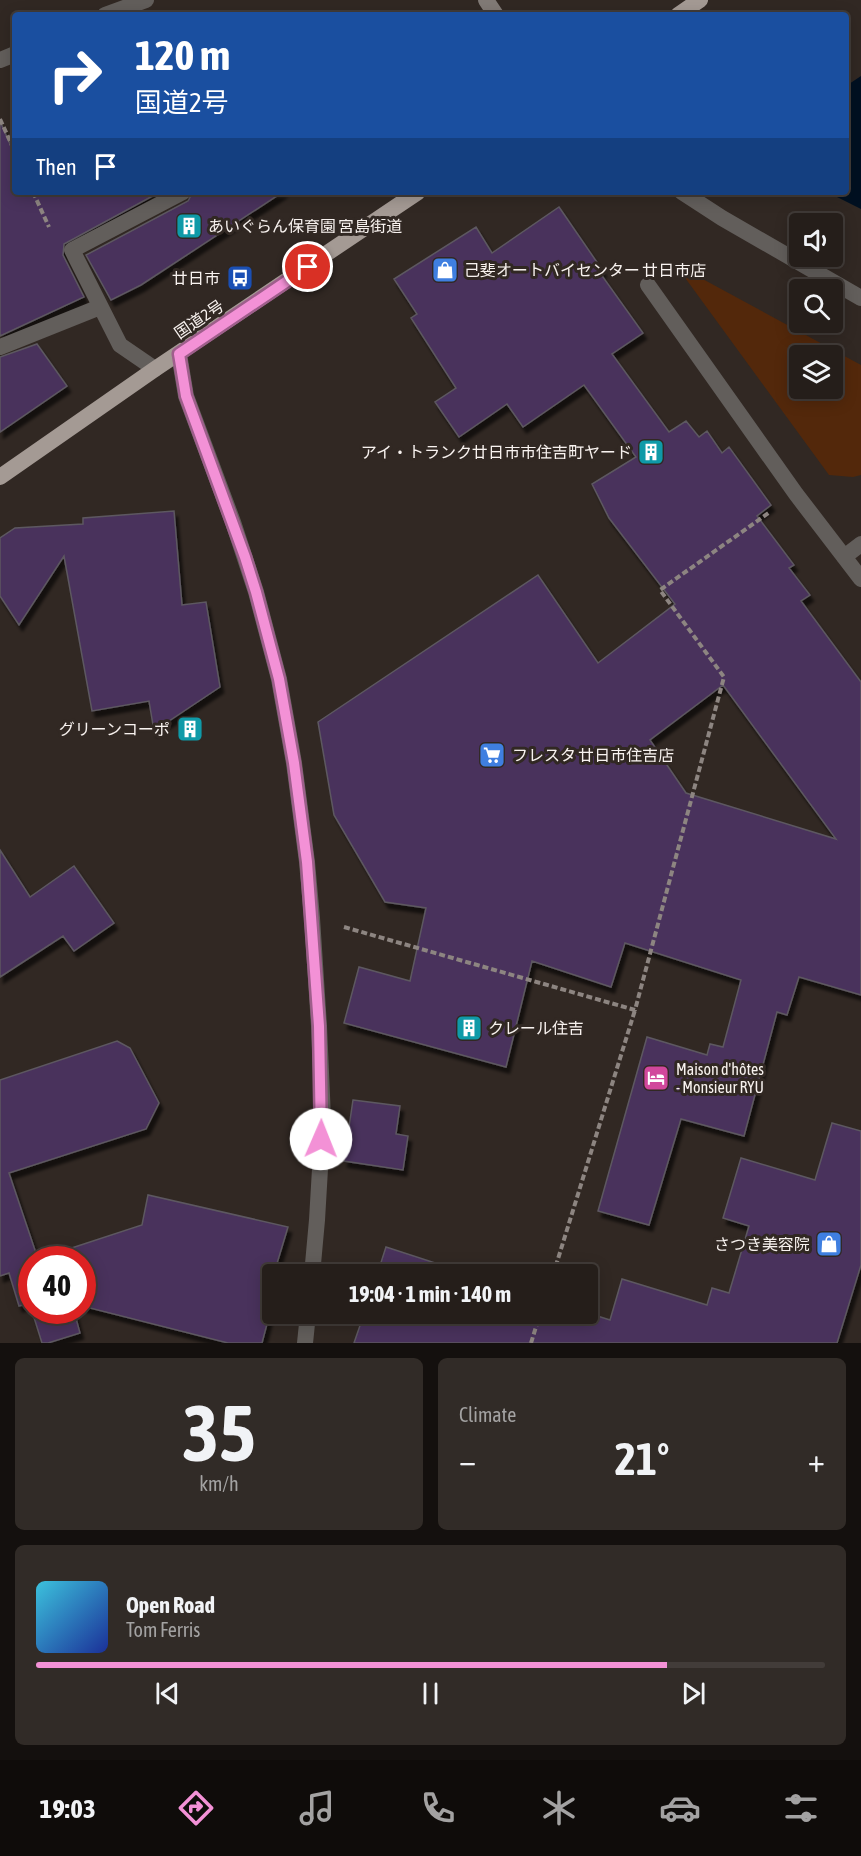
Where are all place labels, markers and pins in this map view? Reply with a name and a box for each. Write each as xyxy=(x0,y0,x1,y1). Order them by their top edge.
building icon: あいぐらん保育園 宮島街道 xyxy=(174,211,204,241)
place label: あいぐらん保育園 宮島街道 xyxy=(208,217,402,235)
pin xyxy=(282,241,333,292)
shop icon: 己斐オートバイセンター 廿日市店 xyxy=(430,255,460,285)
place label: 己斐オートバイセンター 廿日市店 xyxy=(464,261,706,279)
bus stop icon: 廿日市 xyxy=(225,263,255,293)
place label: 廿日市 xyxy=(172,269,220,287)
building icon: アイ・トランク廿日市市住吉町ヤード xyxy=(636,437,666,467)
place label: アイ・トランク廿日市市住吉町ヤード xyxy=(361,443,632,461)
building icon: グリーンコーポ xyxy=(175,714,205,744)
place label: グリーンコーポ xyxy=(59,720,170,738)
supermarket icon: フレスタ 廿日市住吉店 xyxy=(477,740,507,770)
place label: フレスタ 廿日市住吉店 xyxy=(512,746,674,764)
building icon: クレール住吉 xyxy=(454,1013,484,1043)
place label: クレール住吉 xyxy=(488,1019,584,1037)
place label: Maison d'hôtes - Monsieur RYU xyxy=(676,1060,764,1096)
hotel icon: Maison d'hôtes - Monsieur RYU xyxy=(641,1063,671,1093)
shop icon: さつき美容院 xyxy=(814,1229,844,1259)
place label: さつき美容院 xyxy=(714,1235,810,1253)

